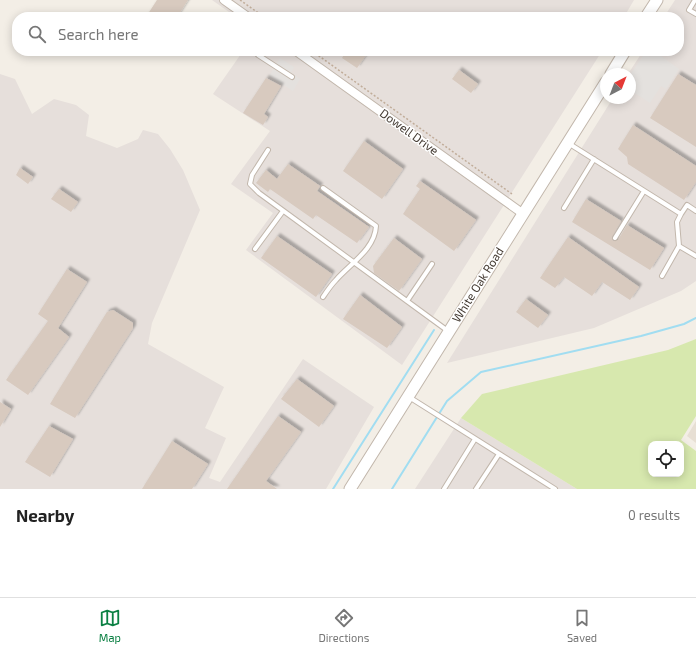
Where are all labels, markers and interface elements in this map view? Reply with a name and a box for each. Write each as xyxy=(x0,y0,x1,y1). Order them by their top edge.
search box xyxy=(12,12,684,56)
icon: search xyxy=(26,23,48,45)
text: Search here xyxy=(58,25,139,43)
north arrow xyxy=(600,68,636,104)
street label: Dowell Drive xyxy=(378,105,442,157)
street label: White Oak Road xyxy=(448,244,506,325)
map controls xyxy=(648,441,684,477)
button: locate xyxy=(648,441,684,477)
text: Nearby xyxy=(16,505,74,525)
text: 0 results xyxy=(628,507,680,523)
tab: Map xyxy=(99,607,121,644)
tab: Directions xyxy=(319,607,369,644)
tab: Saved xyxy=(567,607,597,644)

